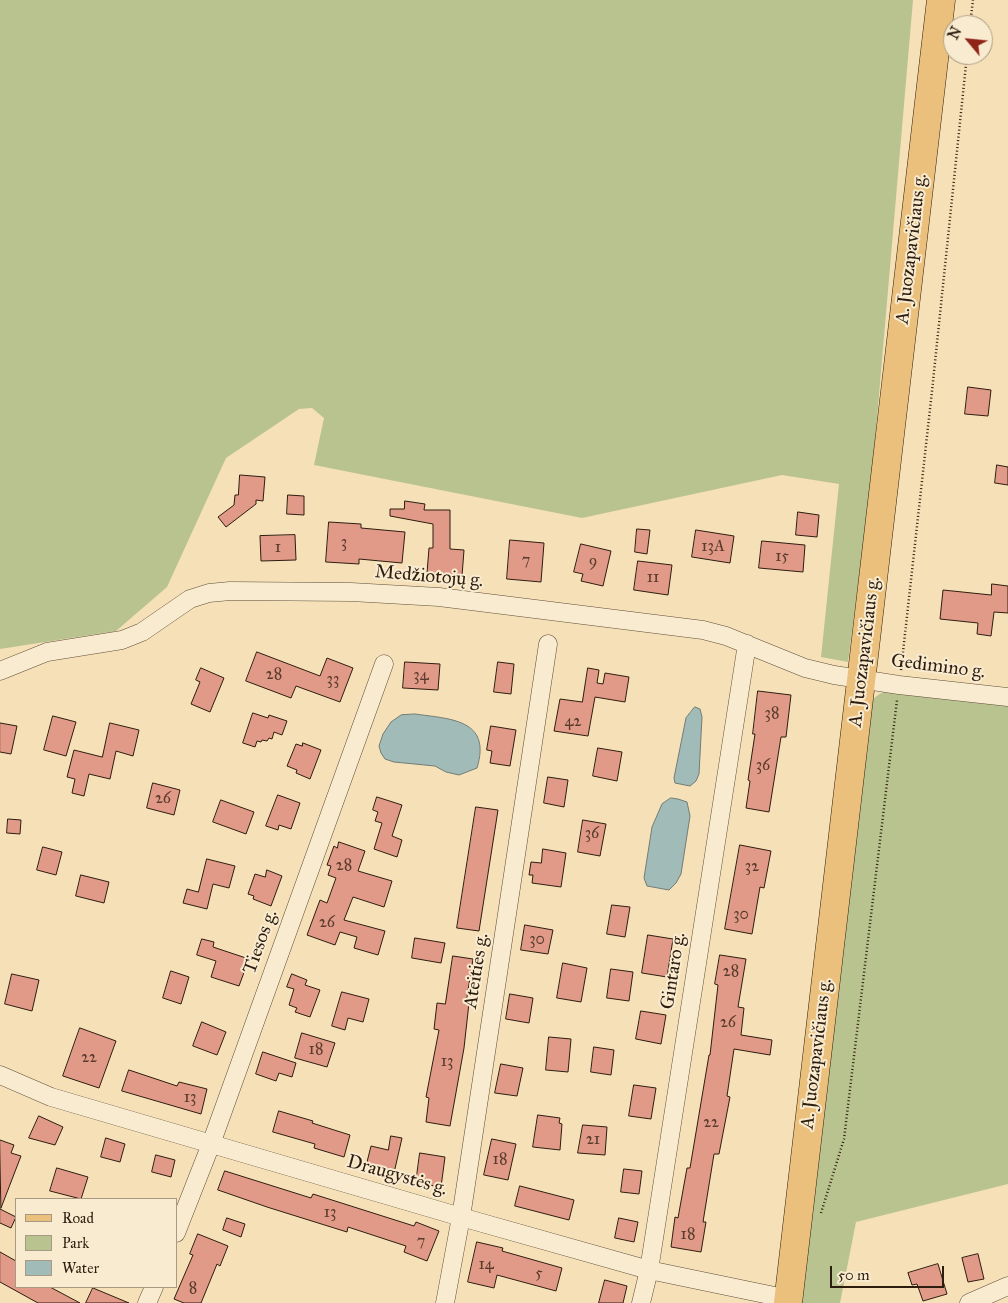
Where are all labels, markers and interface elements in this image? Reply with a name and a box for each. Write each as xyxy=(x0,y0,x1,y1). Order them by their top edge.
north arrow xyxy=(943,15,993,65)
text: N xyxy=(945,24,965,42)
street label: A. Juozapavičiaus g. xyxy=(891,172,933,326)
house number: 3 xyxy=(341,533,347,553)
house number: 13A xyxy=(701,537,725,557)
house number: 1 xyxy=(275,538,281,558)
house number: 15 xyxy=(775,547,789,567)
house number: 7 xyxy=(522,551,530,571)
house number: 9 xyxy=(589,552,597,572)
street label: Medžiotojų g. xyxy=(374,561,484,593)
house number: 11 xyxy=(647,568,659,588)
street label: A. Juozapavičiaus g. xyxy=(844,575,886,729)
street label: Gedimino g. xyxy=(890,650,986,684)
house number: 28 xyxy=(266,665,282,685)
house number: 34 xyxy=(413,666,429,686)
house number: 33 xyxy=(327,670,339,690)
house number: 38 xyxy=(765,704,779,724)
house number: 42 xyxy=(565,712,581,732)
house number: 36 xyxy=(756,756,770,776)
house number: 26 xyxy=(155,789,171,809)
house number: 36 xyxy=(585,824,599,844)
house number: 28 xyxy=(336,856,352,876)
house number: 32 xyxy=(745,857,759,877)
house number: 30 xyxy=(733,905,749,925)
street label: Tiesos g. xyxy=(239,907,283,977)
house number: 26 xyxy=(319,913,335,933)
house number: 30 xyxy=(529,930,545,950)
street label: Gintaro g. xyxy=(657,931,691,1011)
street label: Ateities g. xyxy=(460,932,494,1010)
house number: 28 xyxy=(723,962,739,982)
street label: A. Juozapavičiaus g. xyxy=(796,977,838,1131)
house number: 26 xyxy=(720,1013,736,1033)
house number: 18 xyxy=(309,1040,323,1060)
house number: 22 xyxy=(81,1048,97,1068)
house number: 13 xyxy=(441,1052,453,1072)
house number: 13 xyxy=(184,1088,196,1108)
house number: 22 xyxy=(703,1113,719,1133)
house number: 21 xyxy=(586,1130,600,1150)
house number: 18 xyxy=(493,1150,507,1170)
street label: Draugystės g. xyxy=(344,1151,450,1201)
legend xyxy=(15,1198,178,1288)
house number: 13 xyxy=(324,1203,336,1223)
text: Road xyxy=(62,1209,94,1227)
house number: 18 xyxy=(681,1225,695,1245)
house number: 7 xyxy=(417,1232,425,1252)
text: Park xyxy=(62,1234,89,1252)
house number: 14 xyxy=(478,1255,494,1275)
scale bar xyxy=(833,1256,947,1288)
text: Water xyxy=(62,1259,99,1277)
house number: 5 xyxy=(535,1264,543,1284)
text: 50 m xyxy=(838,1266,870,1284)
house number: 8 xyxy=(189,1279,197,1299)

